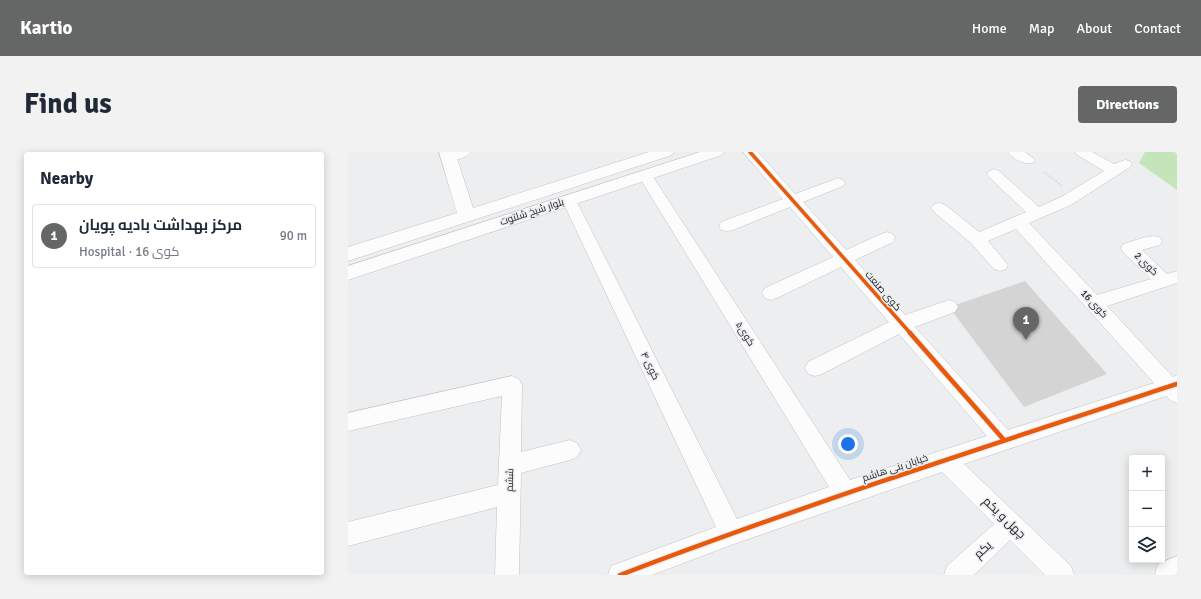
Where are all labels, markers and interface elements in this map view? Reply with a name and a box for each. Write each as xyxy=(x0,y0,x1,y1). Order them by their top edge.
text: Kartio xyxy=(20,16,73,40)
text: Home xyxy=(972,20,1007,37)
text: Map xyxy=(1029,20,1054,37)
text: About xyxy=(1076,20,1112,37)
text: Contact xyxy=(1134,20,1181,37)
button: Directions xyxy=(1078,86,1177,123)
text: Find us xyxy=(24,87,112,121)
text: Nearby xyxy=(40,168,93,189)
street label: بلوار شیخ شلتوت xyxy=(498,196,566,228)
text: مرکز بهداشت بادیه پویان xyxy=(79,216,242,234)
text: 1 xyxy=(50,228,58,244)
text: 90 m xyxy=(280,228,307,244)
text: Hospital · کوی 16 xyxy=(79,244,179,260)
street label: کوی 2 xyxy=(1132,250,1160,278)
street label: کوی صنعت xyxy=(862,269,904,313)
street label: کوی 16 xyxy=(1078,287,1110,321)
pin: 1 xyxy=(1013,307,1039,340)
street label: کوی۵ xyxy=(733,320,757,348)
street label: کوی ۴ xyxy=(638,350,662,382)
your location xyxy=(838,434,858,454)
street label: خیابان بنی هاشم xyxy=(861,452,930,485)
map controls xyxy=(1129,455,1165,563)
button: + xyxy=(1129,455,1165,491)
street label: ششم xyxy=(504,468,517,492)
button: − xyxy=(1129,491,1165,527)
street label: چهل و یکم xyxy=(979,494,1029,543)
button: layers xyxy=(1129,527,1165,563)
street label: یکم xyxy=(971,537,996,562)

